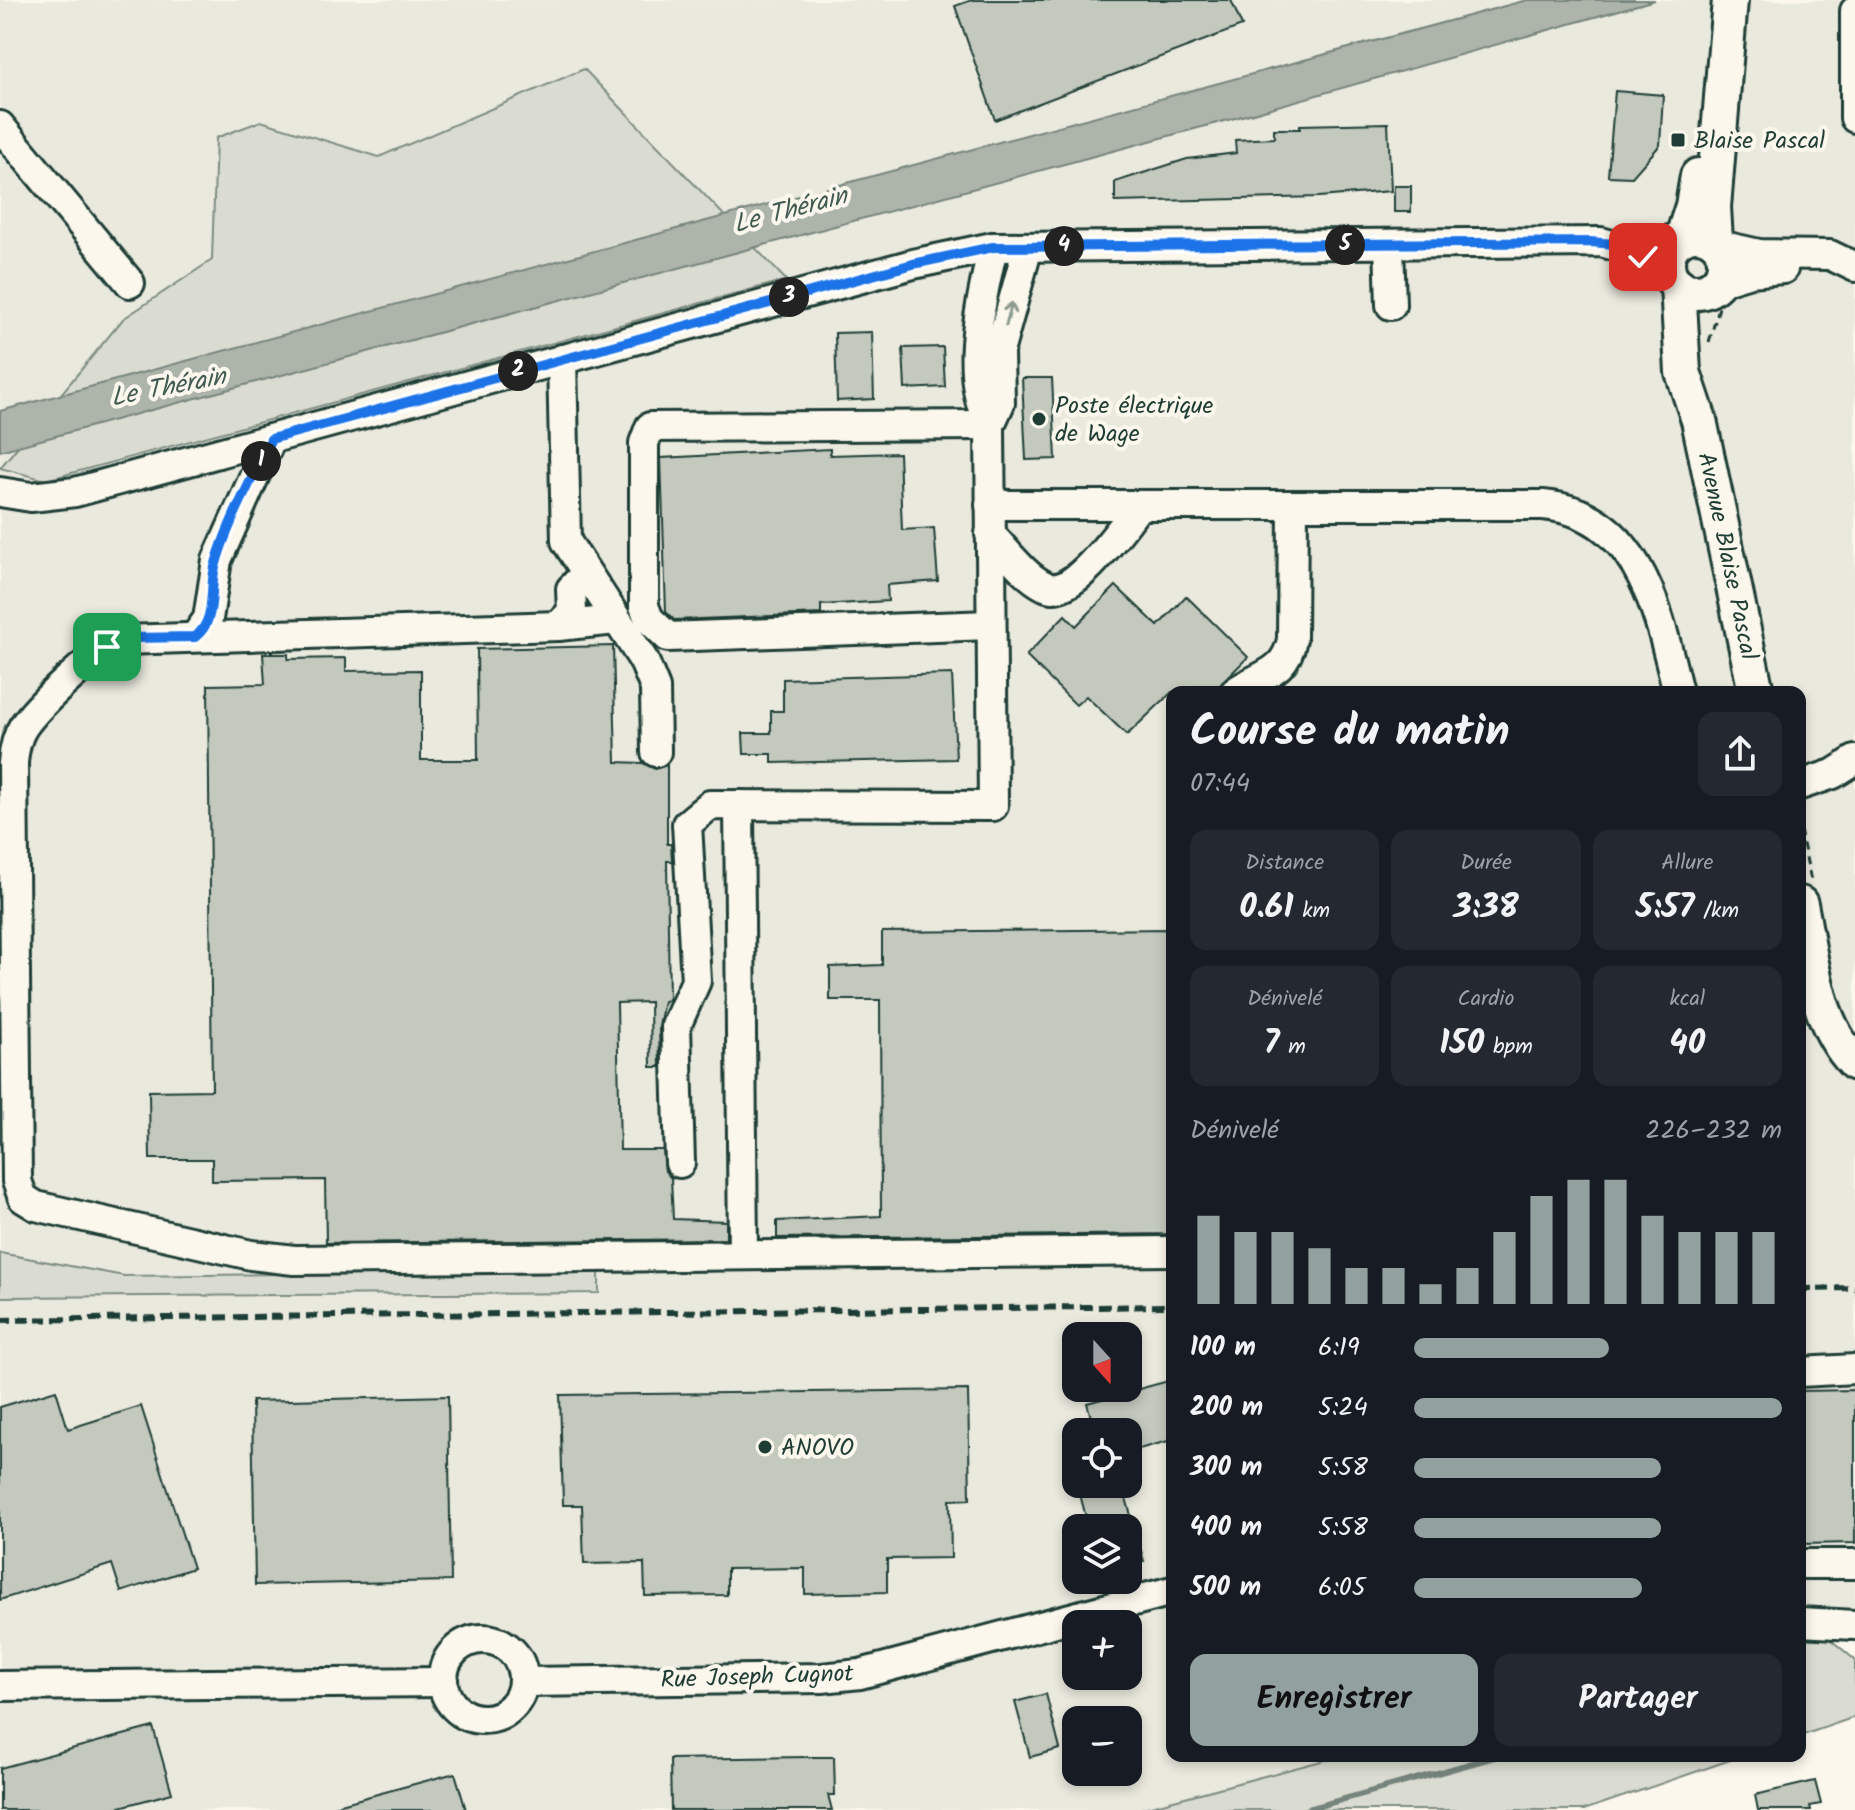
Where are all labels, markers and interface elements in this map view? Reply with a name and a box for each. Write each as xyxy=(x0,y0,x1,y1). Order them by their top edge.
place label: Blaise Pascal xyxy=(1694,122,1825,161)
marker: Blaise Pascal xyxy=(1669,131,1687,149)
water label: Le Thérain xyxy=(729,175,854,246)
pin xyxy=(1609,223,1677,291)
pin: 5 xyxy=(1325,225,1365,265)
pin: 4 xyxy=(1044,226,1084,266)
text: 5 xyxy=(1339,227,1351,262)
text: 4 xyxy=(1058,228,1070,263)
icon: check xyxy=(1621,235,1665,279)
pin: 3 xyxy=(769,277,809,317)
text: 3 xyxy=(783,279,795,314)
one-way arrow xyxy=(1002,302,1017,328)
pin: 2 xyxy=(498,351,538,391)
text: 2 xyxy=(512,353,524,388)
water label: Le Thérain xyxy=(107,356,232,420)
place label: Poste électrique de Wage xyxy=(1055,387,1214,454)
marker: Poste électrique de Wage xyxy=(1030,410,1048,428)
pin: 1 xyxy=(241,441,281,481)
text: 1 xyxy=(258,443,264,478)
street label: Avenue Blaise Pascal xyxy=(1685,449,1768,664)
pin xyxy=(73,613,141,681)
icon: arrive xyxy=(85,625,129,669)
text: Course du matin xyxy=(1190,698,1510,768)
button: share xyxy=(1698,712,1782,796)
text: 07:44 xyxy=(1190,763,1250,805)
text: Distance xyxy=(1245,846,1324,881)
text: Durée xyxy=(1460,846,1512,881)
text: Allure xyxy=(1661,846,1713,881)
text: 0.61 xyxy=(1239,881,1293,935)
text: 3:38 xyxy=(1453,881,1519,935)
text: 5:57 xyxy=(1636,881,1695,935)
text: km xyxy=(1293,894,1330,929)
text: /km xyxy=(1695,894,1739,929)
text: Dénivelé xyxy=(1247,982,1322,1017)
text: Cardio xyxy=(1458,982,1514,1017)
text: kcal xyxy=(1669,982,1705,1017)
text: 7 xyxy=(1263,1017,1280,1071)
text: 150 xyxy=(1439,1017,1484,1071)
text: 40 xyxy=(1669,1017,1705,1071)
text: m xyxy=(1280,1030,1306,1065)
text: bpm xyxy=(1484,1030,1533,1065)
text: Dénivelé xyxy=(1190,1110,1279,1152)
text: 226–232 m xyxy=(1645,1110,1782,1152)
north arrow xyxy=(1062,1322,1142,1402)
map controls xyxy=(1062,1322,1142,1786)
text: 100 m xyxy=(1190,1327,1256,1369)
text: 6:19 xyxy=(1318,1327,1360,1369)
text: 200 m xyxy=(1190,1387,1263,1429)
text: 5:24 xyxy=(1318,1387,1368,1429)
button: locate xyxy=(1062,1418,1142,1498)
place label: ANOVO xyxy=(781,1429,854,1468)
marker: ANOVO xyxy=(756,1438,774,1456)
text: 300 m xyxy=(1190,1447,1262,1489)
text: 5:58 xyxy=(1318,1447,1368,1489)
text: 400 m xyxy=(1190,1507,1262,1549)
text: 5:58 xyxy=(1318,1507,1368,1549)
button: layers xyxy=(1062,1514,1142,1594)
text: 500 m xyxy=(1190,1567,1261,1609)
text: 6:05 xyxy=(1318,1567,1366,1609)
button: + xyxy=(1062,1610,1142,1690)
button: Enregistrer xyxy=(1190,1654,1478,1746)
button: Partager xyxy=(1494,1654,1782,1746)
street label: Rue Joseph Cugnot xyxy=(660,1655,855,1700)
button: − xyxy=(1062,1706,1142,1786)

